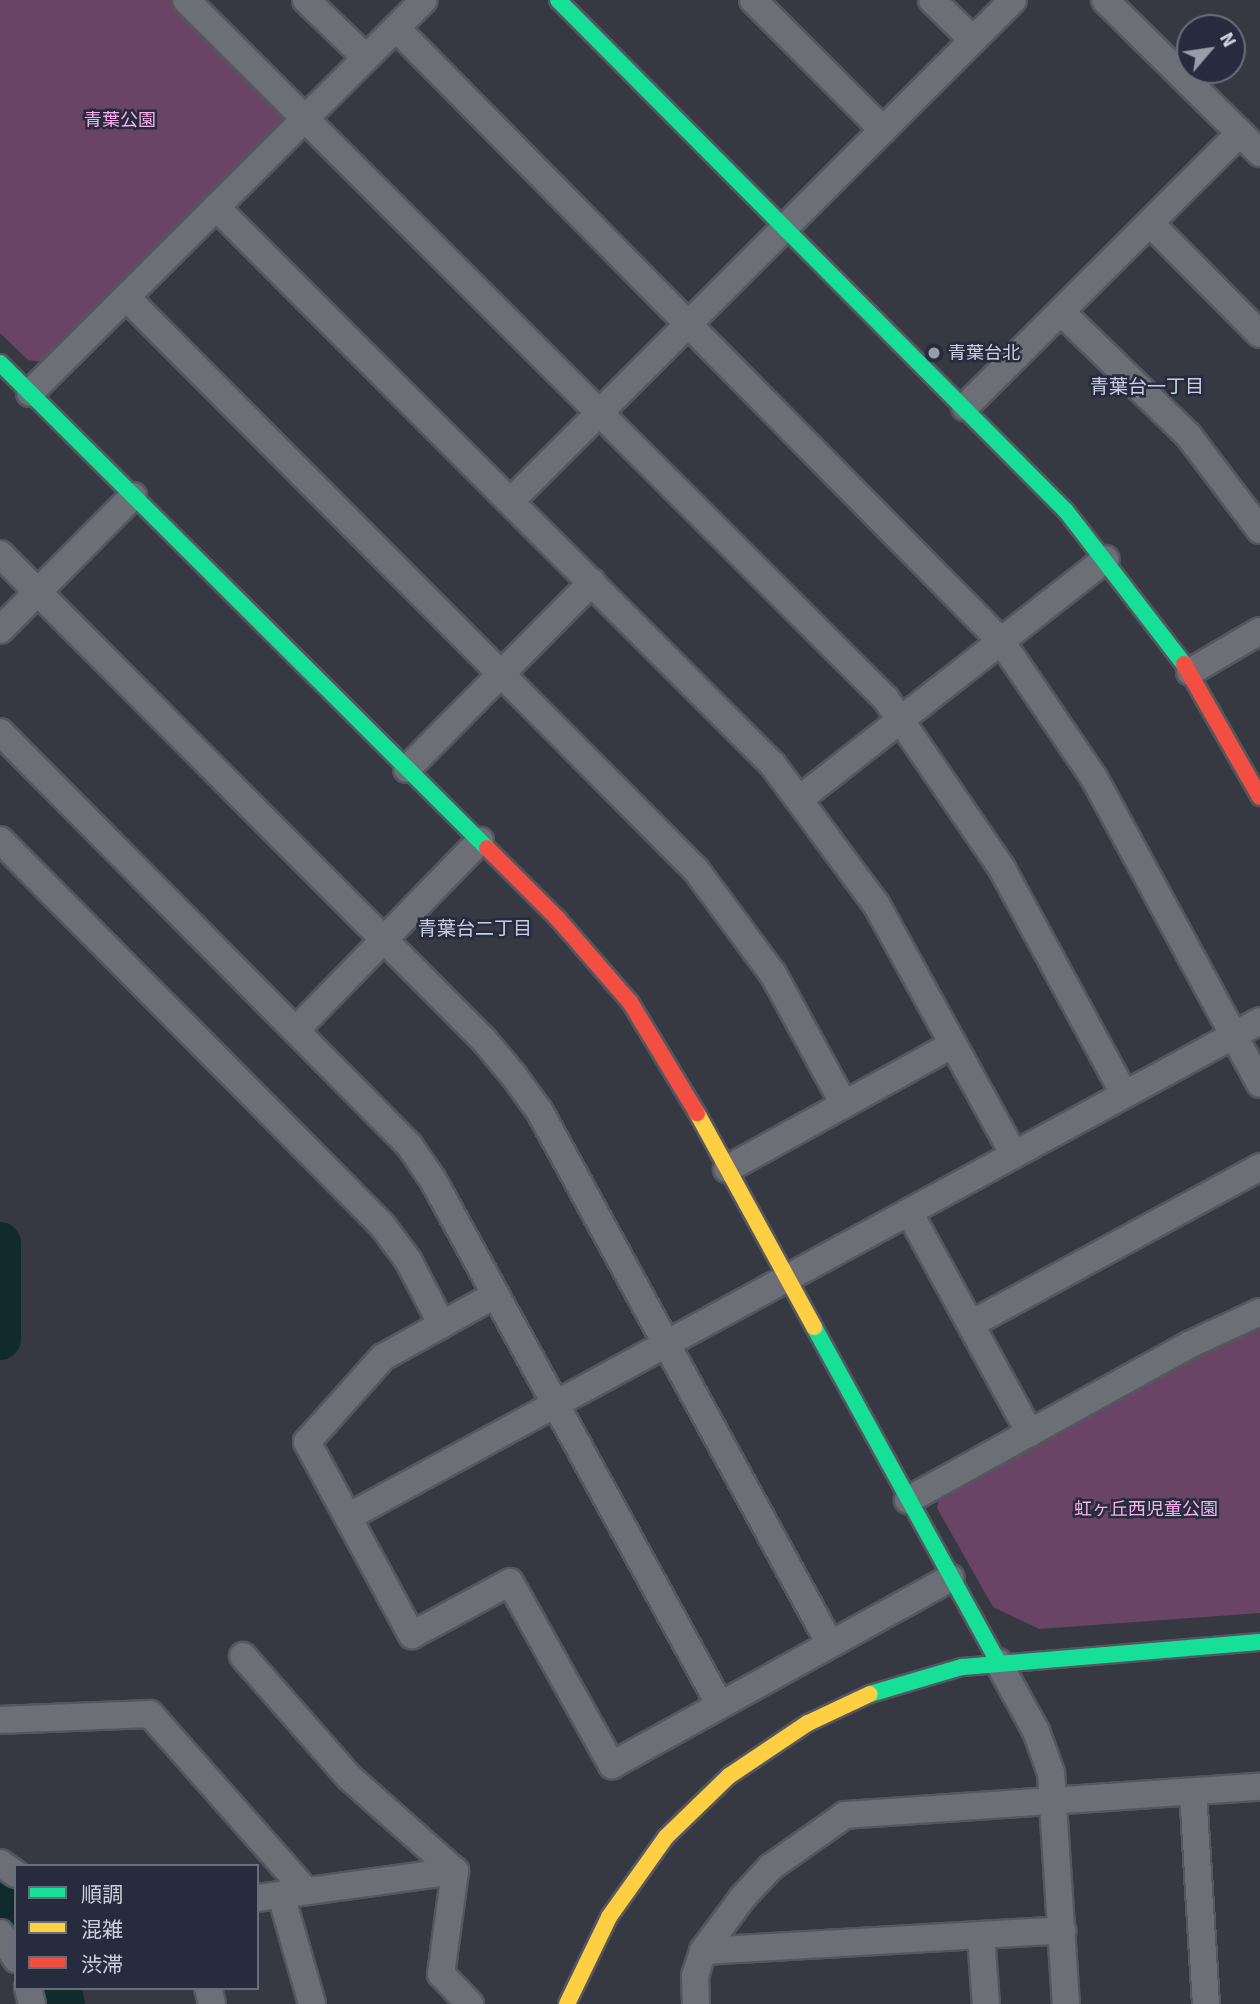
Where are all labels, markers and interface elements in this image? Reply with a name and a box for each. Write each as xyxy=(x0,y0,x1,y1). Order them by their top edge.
north arrow xyxy=(1176,14,1246,84)
text: N xyxy=(1214,28,1241,51)
park label: 青葉公園 xyxy=(84,109,156,131)
place label: 青葉台北 xyxy=(948,342,1020,364)
marker: 青葉台北 xyxy=(926,345,942,361)
district label: 青葉台一丁目 xyxy=(1090,377,1204,399)
district label: 青葉台二丁目 xyxy=(418,919,532,941)
park label: 虹ヶ丘西児童公園 xyxy=(1074,1498,1218,1520)
legend xyxy=(14,1864,259,1990)
text: 順調 xyxy=(81,1882,123,1908)
text: 混雑 xyxy=(81,1917,123,1943)
text: 渋滞 xyxy=(81,1952,123,1978)

